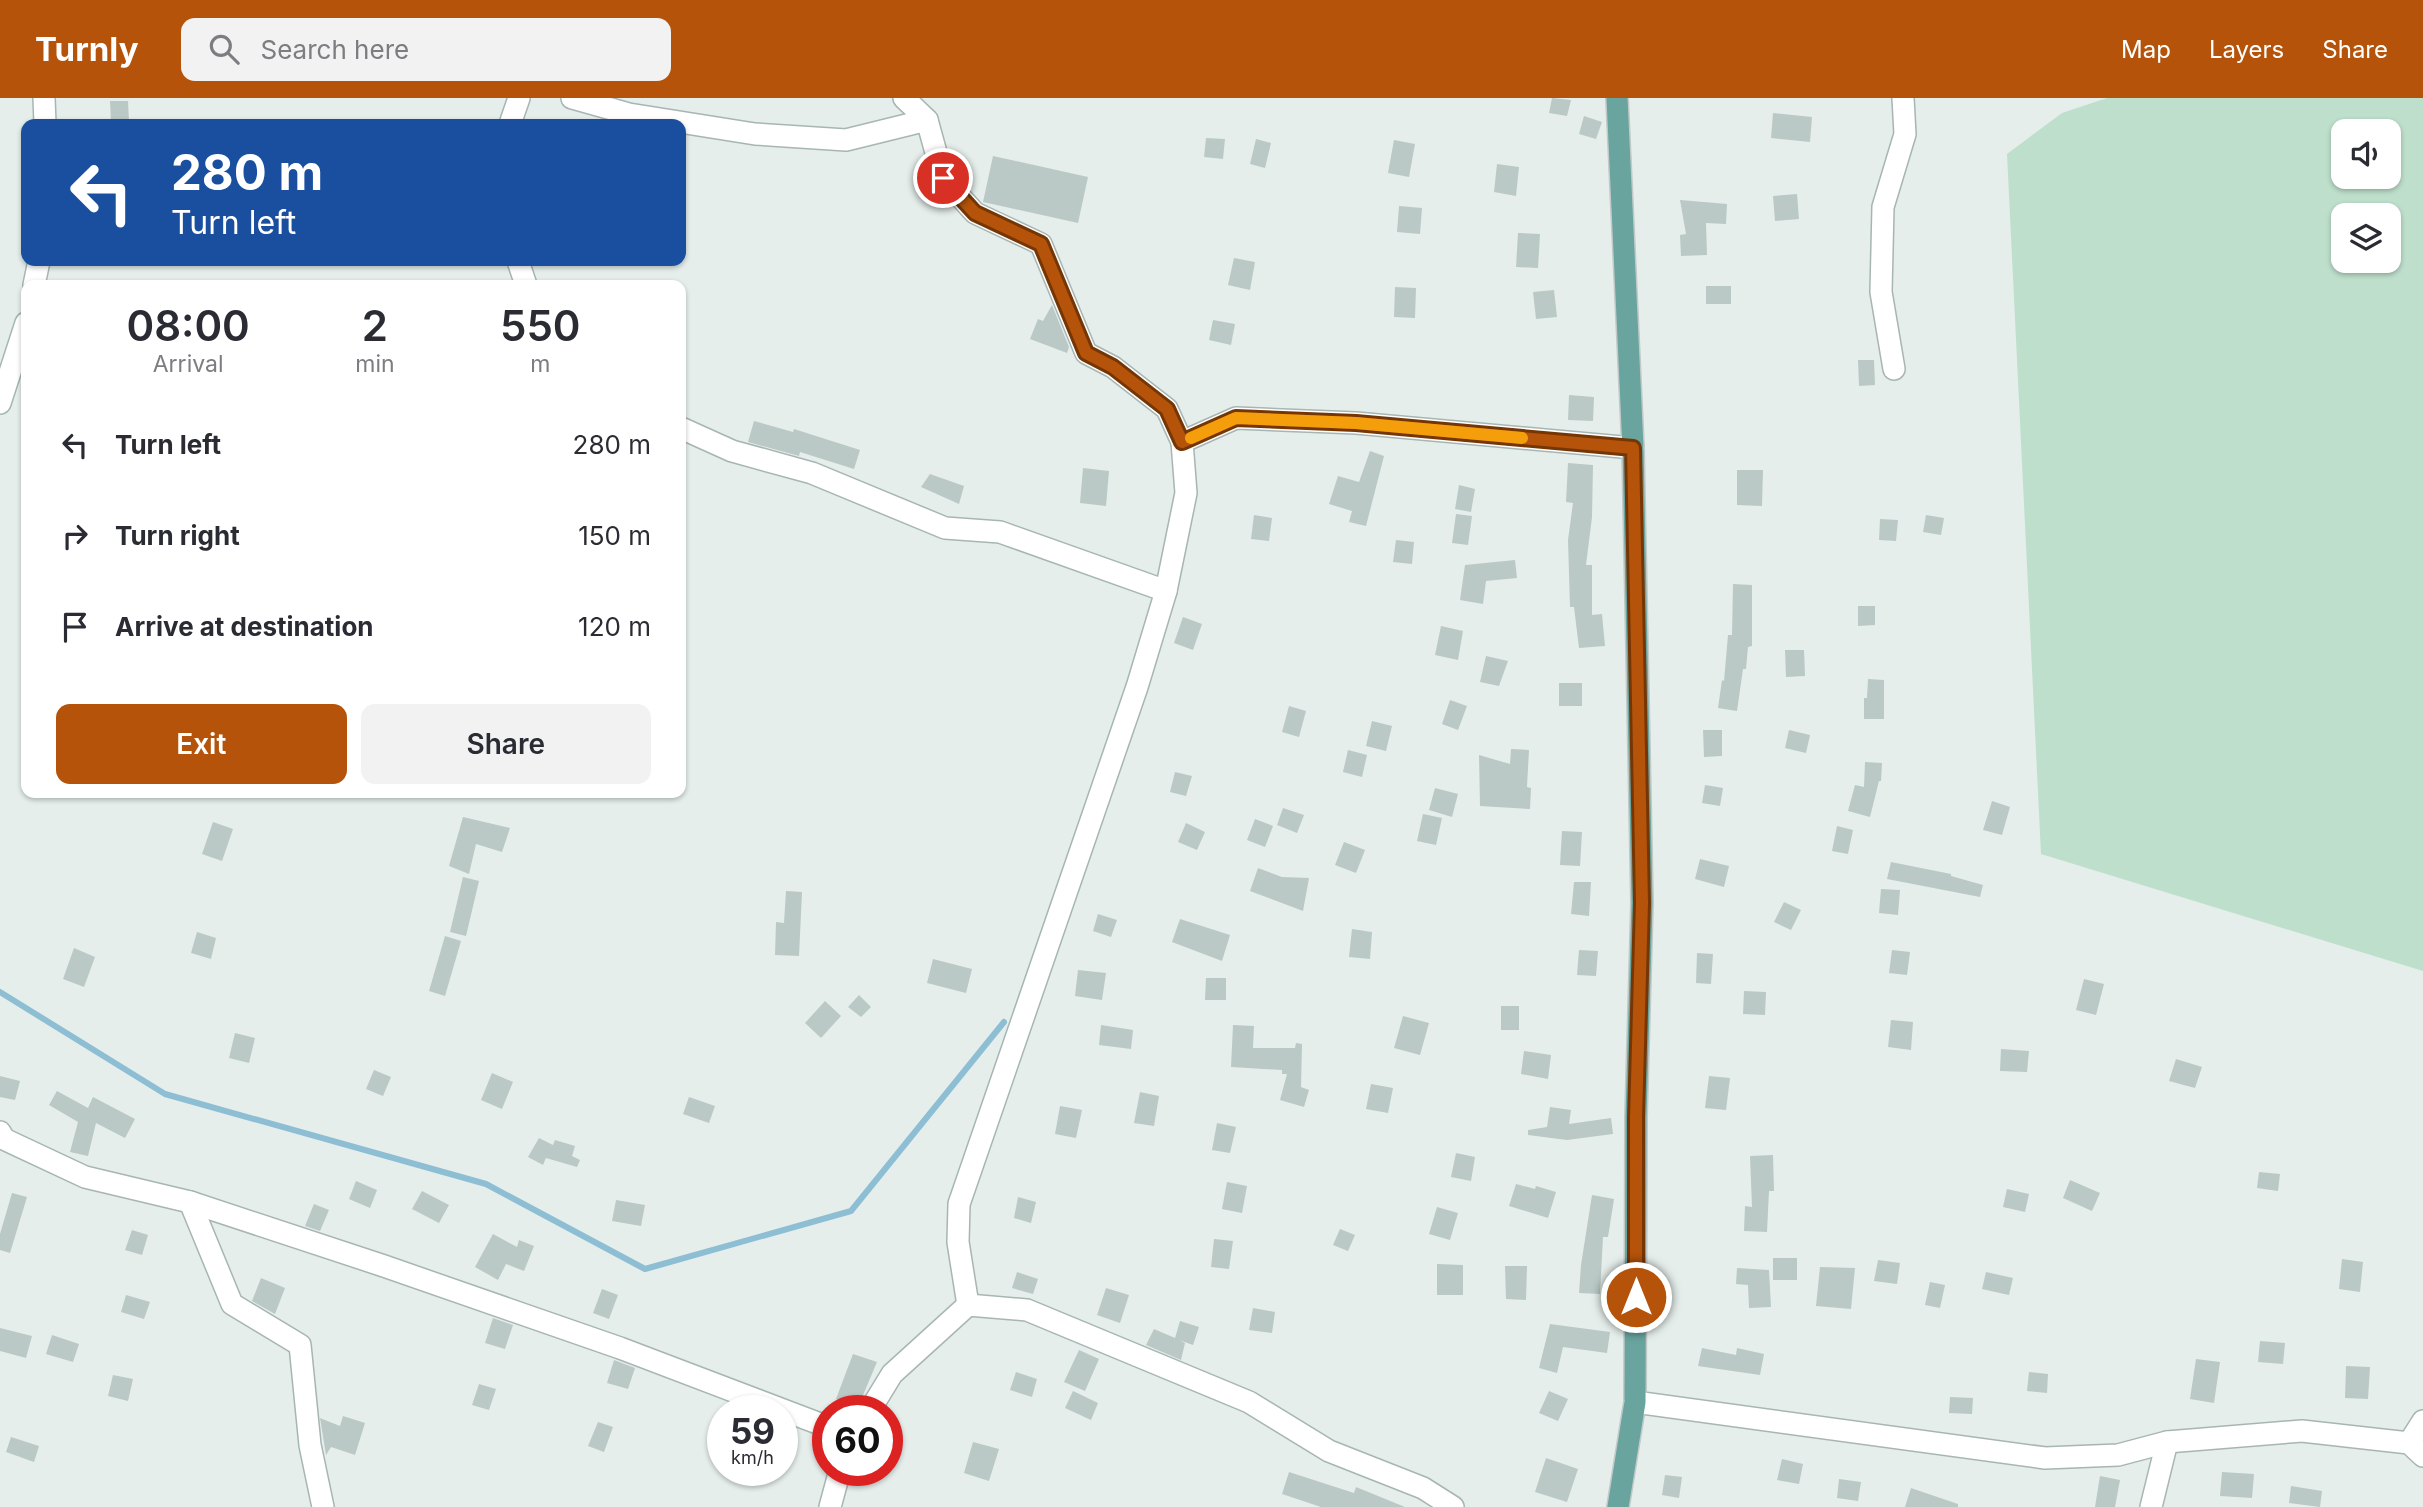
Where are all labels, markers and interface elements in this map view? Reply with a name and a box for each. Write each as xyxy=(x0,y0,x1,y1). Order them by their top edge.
search box xyxy=(181,18,671,81)
text: Turnly xyxy=(35,29,139,69)
icon: search xyxy=(205,30,243,68)
text: Search here xyxy=(261,34,409,65)
text: Map xyxy=(2121,35,2171,64)
text: Layers xyxy=(2209,35,2284,64)
text: Share xyxy=(2322,35,2388,64)
map controls xyxy=(2331,119,2401,273)
button: sound xyxy=(2331,119,2401,189)
text: 280 m xyxy=(171,143,323,202)
icon: left xyxy=(56,147,147,238)
pin xyxy=(913,148,973,208)
icon: arrive xyxy=(924,159,962,197)
text: Turn left xyxy=(171,203,296,242)
button: layers xyxy=(2331,203,2401,273)
text: 08:00 xyxy=(126,300,250,351)
text: 2 xyxy=(362,300,388,351)
text: 550 xyxy=(500,300,581,351)
text: Arrival xyxy=(153,350,224,378)
text: min xyxy=(355,350,395,378)
text: m xyxy=(530,350,550,378)
icon: left xyxy=(56,426,94,464)
text: Turn left xyxy=(115,429,221,460)
text: 280 m xyxy=(573,429,651,460)
icon: right xyxy=(56,517,94,555)
text: Turn right xyxy=(115,520,240,551)
text: 150 m xyxy=(578,520,651,551)
icon: arrive xyxy=(56,608,94,646)
text: Arrive at destination xyxy=(115,611,374,642)
text: 120 m xyxy=(578,611,651,642)
button: Exit xyxy=(56,704,347,784)
button: Share xyxy=(361,704,651,784)
position arrow xyxy=(1599,1260,1673,1334)
speed limit sign: 60 xyxy=(812,1395,903,1486)
text: 59 xyxy=(730,1410,775,1452)
text: km/h xyxy=(731,1447,774,1468)

